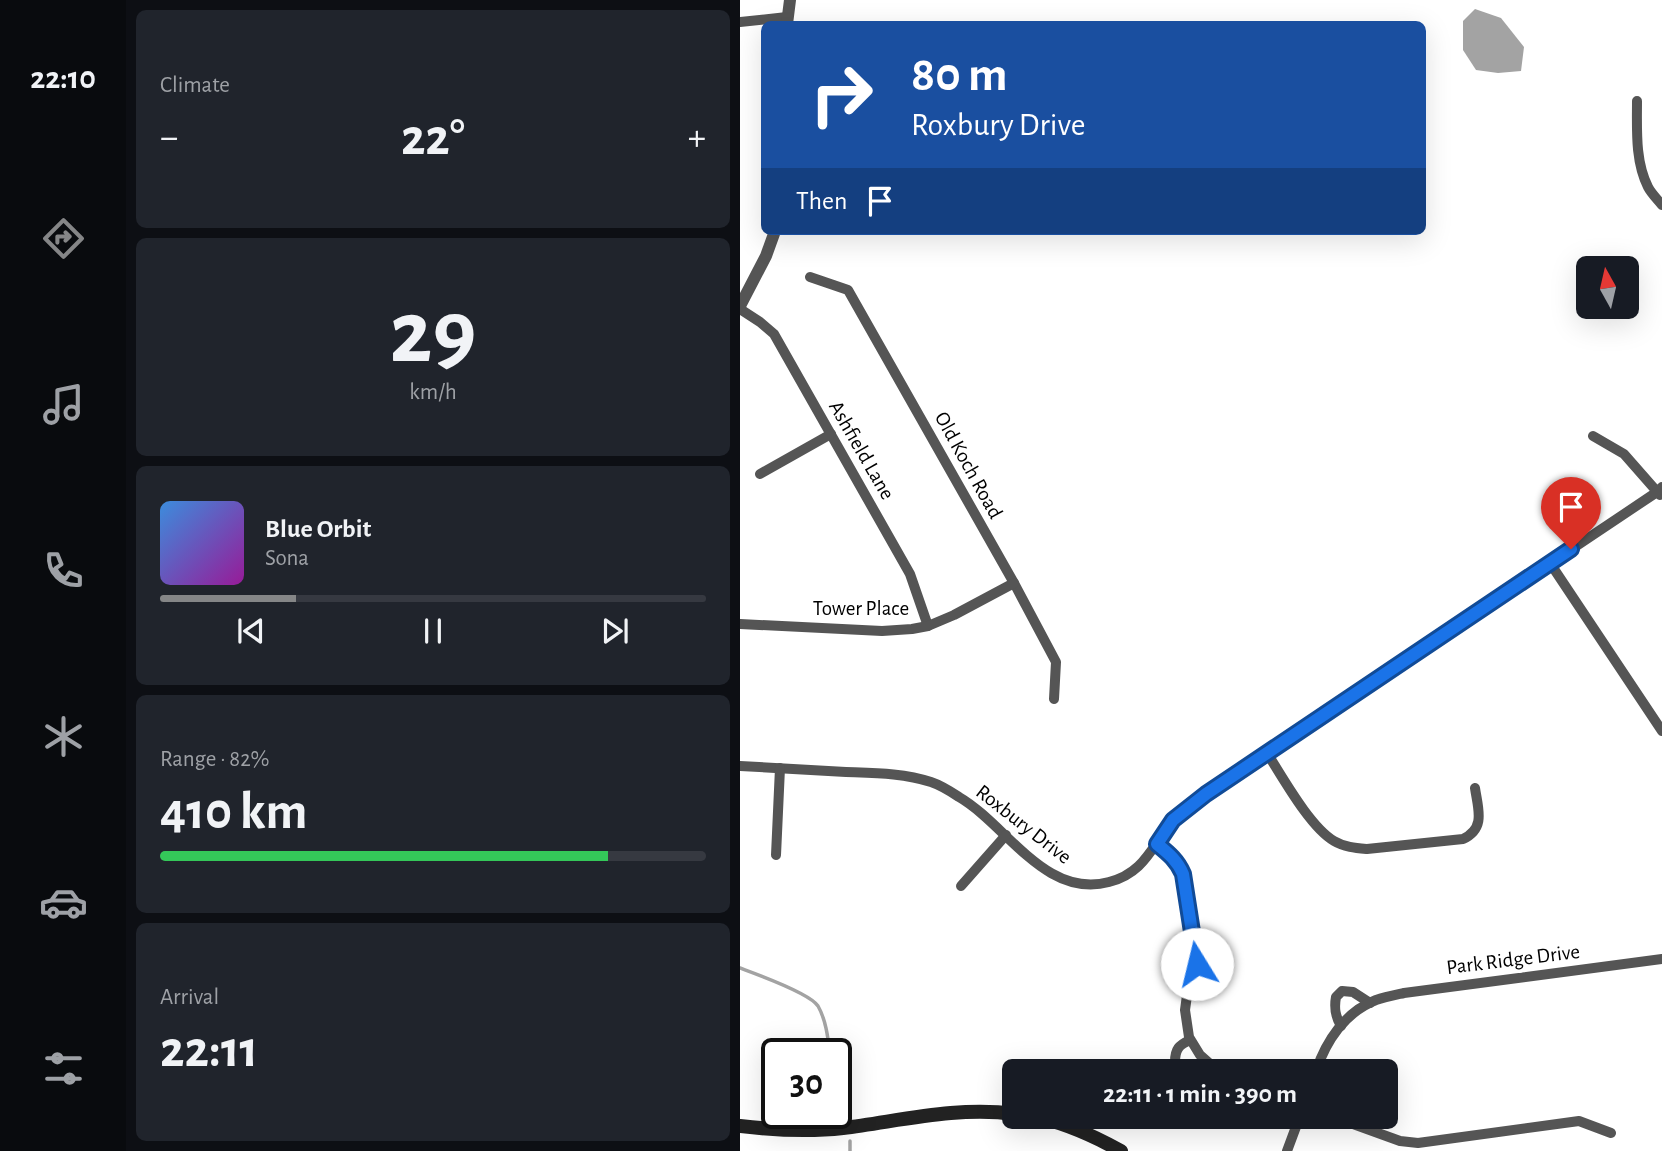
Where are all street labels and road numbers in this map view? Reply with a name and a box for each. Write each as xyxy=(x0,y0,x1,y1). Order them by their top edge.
street label: Ashfield Lane xyxy=(825,397,898,503)
street label: Old Koch Road xyxy=(931,408,1007,522)
street label: Tower Place xyxy=(813,598,909,619)
street label: Roxbury Drive xyxy=(972,781,1075,868)
street label: Park Ridge Drive xyxy=(1445,941,1581,978)

